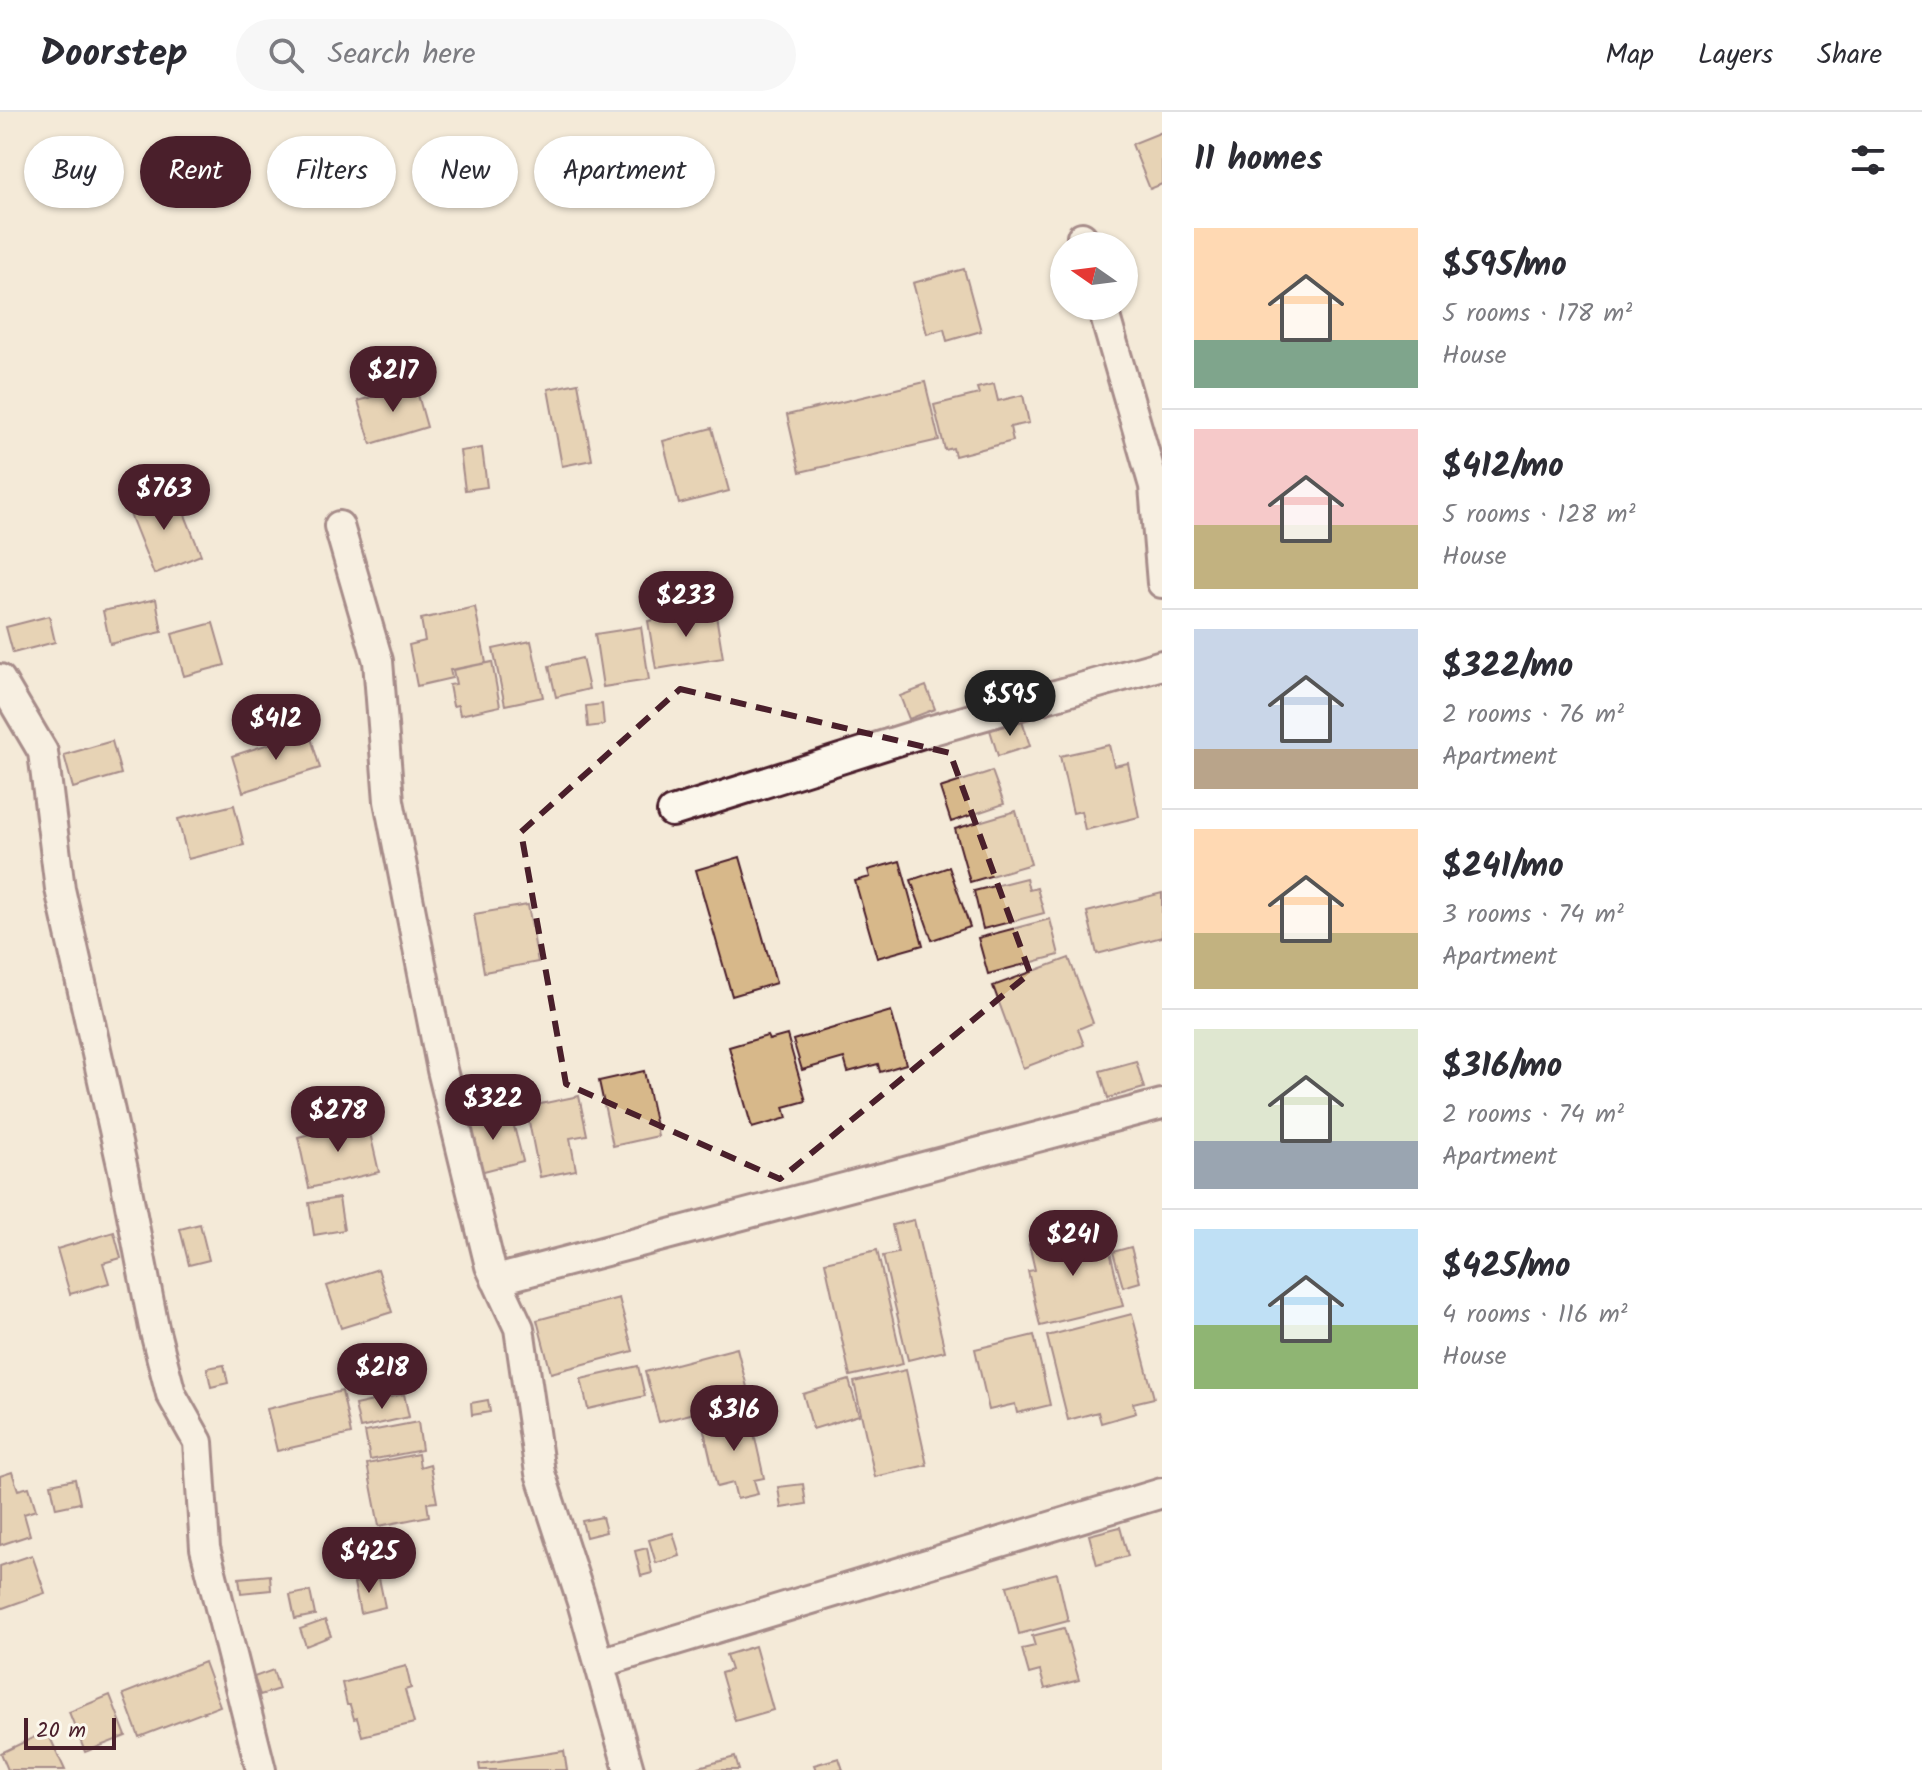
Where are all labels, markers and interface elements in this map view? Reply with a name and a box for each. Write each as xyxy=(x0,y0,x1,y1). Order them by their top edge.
search box xyxy=(236,19,796,91)
text: Doorstep xyxy=(40,25,188,85)
text: Search here xyxy=(328,31,476,79)
icon: search xyxy=(264,33,308,77)
text: Map xyxy=(1605,33,1654,78)
text: Layers xyxy=(1698,33,1773,78)
text: Share xyxy=(1817,33,1882,78)
text: 11 homes xyxy=(1194,133,1323,187)
chip: Buy xyxy=(24,136,124,208)
chip: Rent xyxy=(140,136,251,208)
chip: Filters xyxy=(267,136,396,208)
chip: New xyxy=(412,136,518,208)
chip: Apartment xyxy=(534,136,715,208)
icon: filters xyxy=(1846,138,1890,182)
north arrow xyxy=(1050,232,1138,320)
map controls xyxy=(1050,232,1138,320)
text: $595/mo xyxy=(1442,239,1567,293)
icon: home xyxy=(1258,260,1354,356)
text: 5 rooms · 178 m² xyxy=(1442,293,1632,335)
text: House xyxy=(1442,335,1506,377)
pin: $217 xyxy=(346,346,440,414)
text: $217 xyxy=(368,351,418,393)
text: $412/mo xyxy=(1442,440,1564,494)
icon: home xyxy=(1258,461,1354,557)
pin: $763 xyxy=(117,464,211,532)
text: $763 xyxy=(136,469,192,511)
text: 5 rooms · 128 m² xyxy=(1442,494,1635,536)
text: House xyxy=(1442,536,1506,578)
pin: $233 xyxy=(639,571,733,639)
text: $233 xyxy=(657,576,716,618)
text: $322/mo xyxy=(1442,640,1573,694)
icon: home xyxy=(1258,661,1354,757)
pin: $595 xyxy=(963,670,1057,738)
text: $595 xyxy=(983,675,1037,717)
pin: $412 xyxy=(229,694,323,762)
text: 2 rooms · 76 m² xyxy=(1442,694,1624,736)
text: $412 xyxy=(250,699,302,741)
text: Apartment xyxy=(1442,736,1557,778)
text: $241/mo xyxy=(1442,840,1564,894)
icon: home xyxy=(1258,861,1354,957)
text: 3 rooms · 74 m² xyxy=(1442,894,1624,936)
text: Apartment xyxy=(1442,936,1557,978)
text: $316/mo xyxy=(1442,1040,1562,1094)
icon: home xyxy=(1258,1061,1354,1157)
pin: $322 xyxy=(446,1074,540,1142)
text: $322 xyxy=(463,1079,523,1121)
pin: $278 xyxy=(291,1086,385,1154)
text: $278 xyxy=(309,1091,367,1133)
text: 2 rooms · 74 m² xyxy=(1442,1094,1624,1136)
text: Apartment xyxy=(1442,1136,1557,1178)
pin: $241 xyxy=(1026,1210,1120,1278)
text: $241 xyxy=(1047,1215,1099,1257)
text: $425/mo xyxy=(1442,1240,1571,1294)
icon: home xyxy=(1258,1261,1354,1357)
text: 4 rooms · 116 m² xyxy=(1442,1294,1628,1336)
text: House xyxy=(1442,1336,1506,1378)
pin: $218 xyxy=(335,1343,429,1411)
text: $218 xyxy=(355,1348,409,1390)
pin: $316 xyxy=(687,1385,781,1453)
text: $316 xyxy=(708,1390,760,1432)
pin: $425 xyxy=(322,1527,416,1595)
text: $425 xyxy=(340,1532,398,1574)
scale bar xyxy=(24,1714,116,1750)
text: 20 m xyxy=(36,1714,86,1749)

